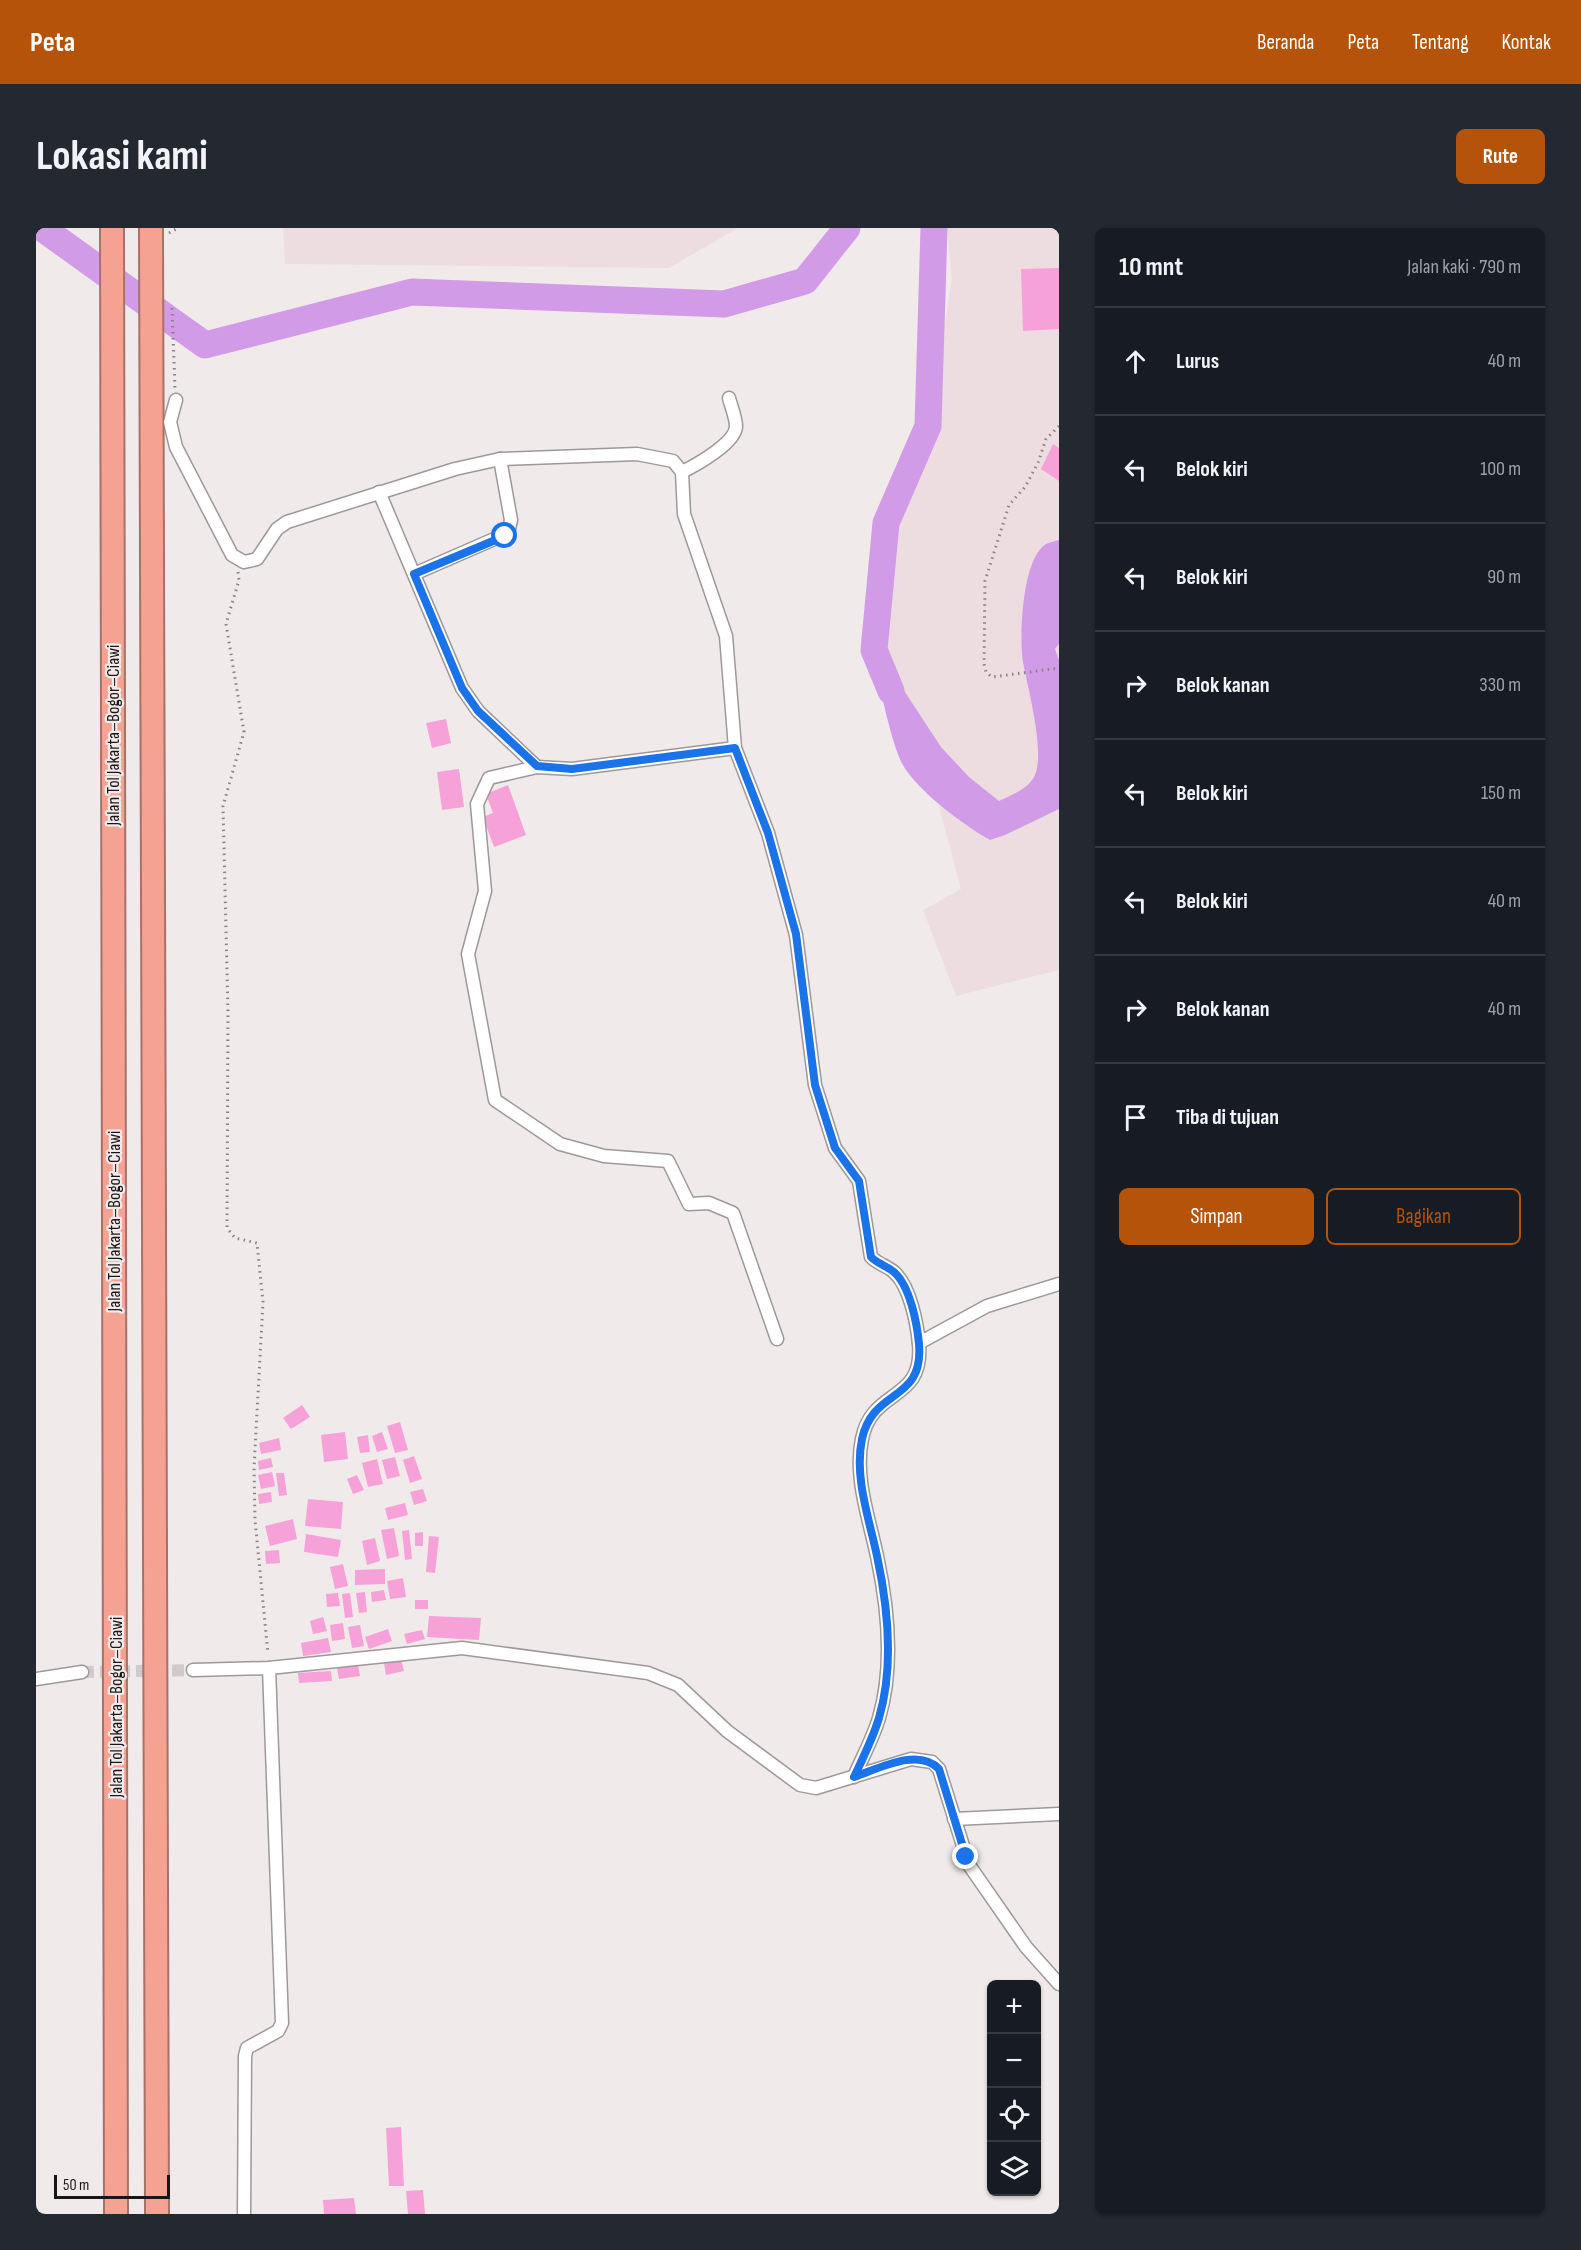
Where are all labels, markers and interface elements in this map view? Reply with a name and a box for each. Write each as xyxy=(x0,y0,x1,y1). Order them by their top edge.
text: Peta xyxy=(30,26,75,59)
text: Beranda xyxy=(1257,30,1314,55)
text: Peta xyxy=(1347,30,1379,55)
text: Tentang xyxy=(1412,30,1469,55)
text: Kontak xyxy=(1502,30,1551,55)
button: Rute xyxy=(1456,129,1545,184)
text: Lokasi kami xyxy=(36,131,208,182)
text: 10 mnt xyxy=(1119,252,1183,283)
text: Jalan kaki · 790 m xyxy=(1407,255,1521,279)
icon: ahead xyxy=(1119,345,1152,378)
text: Lurus xyxy=(1176,348,1219,375)
text: 40 m xyxy=(1488,349,1521,373)
icon: left xyxy=(1119,453,1152,486)
text: Belok kiri xyxy=(1176,456,1248,483)
text: 100 m xyxy=(1480,457,1521,481)
route start xyxy=(491,522,517,548)
icon: left xyxy=(1119,561,1152,594)
text: Belok kiri xyxy=(1176,564,1248,591)
text: 90 m xyxy=(1487,565,1521,589)
street label: Jalan Tol Jakarta–Bogor–Ciawi xyxy=(103,645,124,826)
icon: right xyxy=(1119,669,1152,702)
text: Belok kanan xyxy=(1176,672,1269,699)
text: 330 m xyxy=(1479,673,1521,697)
icon: left xyxy=(1119,777,1152,810)
text: Belok kiri xyxy=(1176,780,1248,807)
text: 150 m xyxy=(1481,781,1521,805)
icon: left xyxy=(1119,885,1152,918)
text: Belok kiri xyxy=(1176,888,1248,915)
text: 40 m xyxy=(1488,889,1521,913)
icon: right xyxy=(1119,993,1152,1026)
text: Belok kanan xyxy=(1176,996,1269,1023)
text: 40 m xyxy=(1488,997,1521,1021)
icon: arrive xyxy=(1119,1101,1152,1134)
text: Tiba di tujuan xyxy=(1176,1104,1279,1131)
street label: Jalan Tol Jakarta–Bogor–Ciawi xyxy=(104,1131,125,1312)
button: Simpan xyxy=(1119,1188,1314,1245)
button: Bagikan xyxy=(1326,1188,1521,1245)
street label: Jalan Tol Jakarta–Bogor–Ciawi xyxy=(106,1617,127,1798)
route end xyxy=(952,1843,978,1869)
map controls xyxy=(987,1980,1041,2196)
button: + xyxy=(987,1980,1041,2034)
button: − xyxy=(987,2034,1041,2088)
button: locate xyxy=(987,2088,1041,2142)
button: layers xyxy=(987,2142,1041,2196)
scale bar xyxy=(54,2172,170,2200)
text: 50 m xyxy=(63,2176,89,2195)

